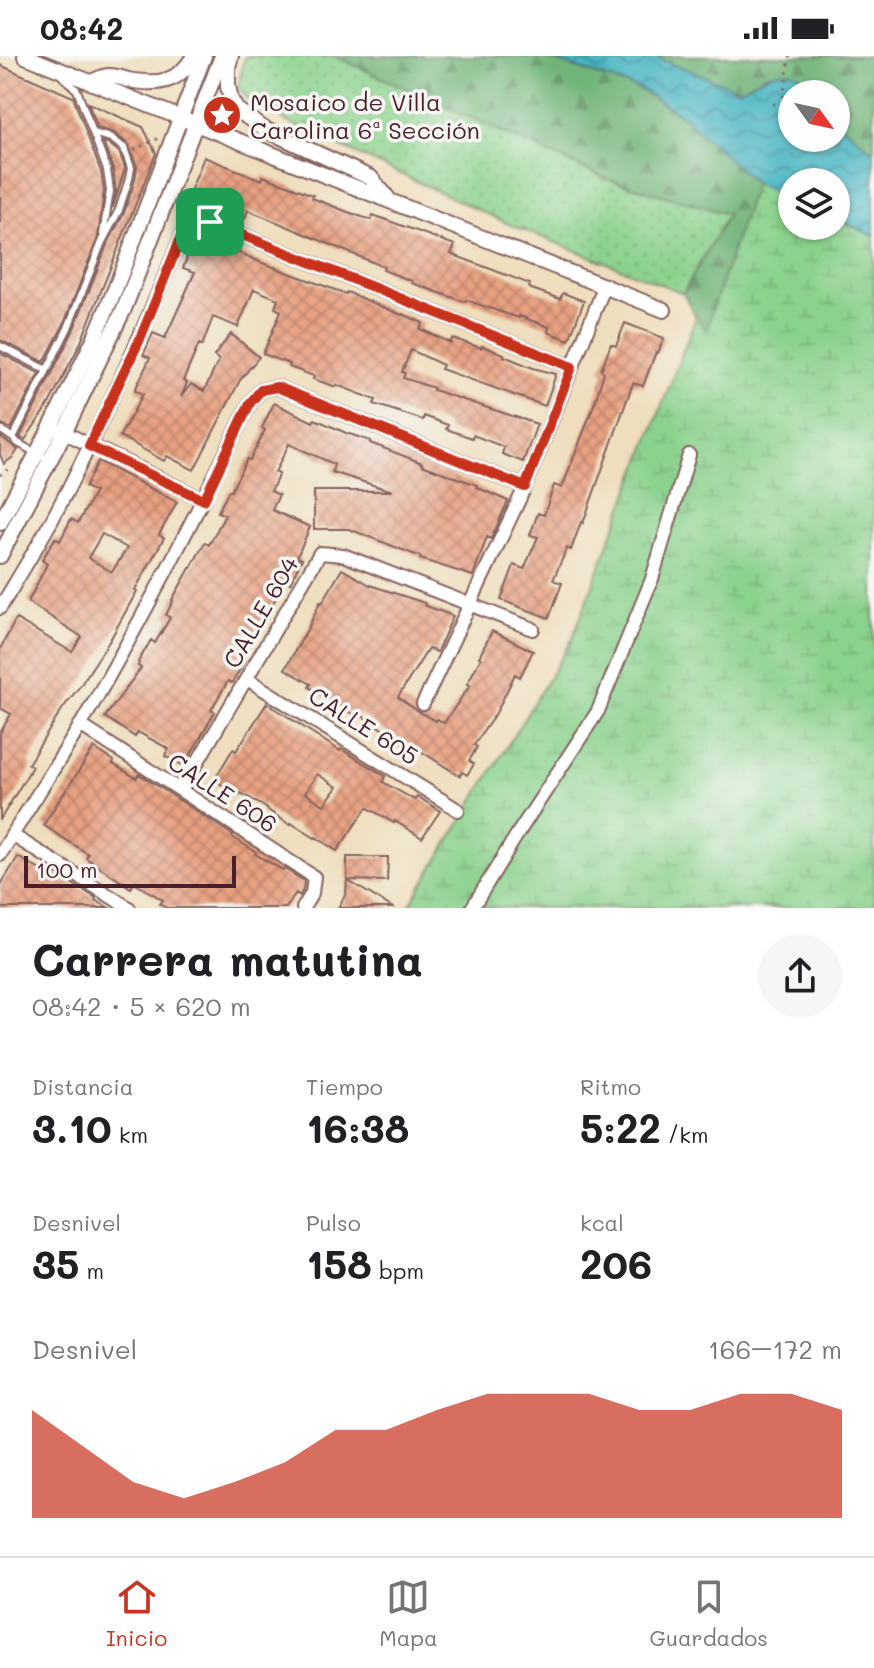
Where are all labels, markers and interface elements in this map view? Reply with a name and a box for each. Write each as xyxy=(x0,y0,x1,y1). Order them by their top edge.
text: 08:42 xyxy=(40,8,123,48)
north arrow xyxy=(778,80,850,152)
map controls xyxy=(778,80,850,240)
place label: Mosaico de Villa Carolina 6ª Sección xyxy=(250,86,480,145)
place icon: Mosaico de Villa Carolina 6ª Sección xyxy=(201,94,243,136)
button: layers xyxy=(778,168,850,240)
pin xyxy=(176,188,244,256)
icon: arrive xyxy=(188,200,232,244)
street label: CALLE 604 xyxy=(216,551,304,673)
street label: CALLE 605 xyxy=(303,679,425,771)
street label: CALLE 606 xyxy=(162,745,284,839)
scale bar xyxy=(24,852,236,888)
text: 100 m xyxy=(36,855,98,884)
text: Carrera matutina xyxy=(32,930,423,987)
button: share xyxy=(758,934,842,1018)
text: 08:42 · 5 × 620 m xyxy=(32,989,251,1023)
text: Distancia xyxy=(32,1072,134,1101)
text: Tiempo xyxy=(306,1072,383,1101)
text: Ritmo xyxy=(580,1072,641,1101)
text: 3.10 xyxy=(32,1101,112,1153)
text: 16:38 xyxy=(306,1101,409,1153)
text: 5:22 xyxy=(580,1101,661,1153)
text: km xyxy=(112,1120,148,1149)
text: /km xyxy=(661,1120,709,1149)
text: Desnivel xyxy=(32,1208,121,1237)
text: Pulso xyxy=(306,1208,361,1237)
text: kcal xyxy=(580,1208,624,1237)
text: 35 xyxy=(32,1237,79,1289)
text: 158 xyxy=(306,1237,372,1289)
text: 206 xyxy=(580,1237,652,1289)
text: m xyxy=(79,1256,104,1285)
text: bpm xyxy=(372,1256,424,1285)
text: Desnivel xyxy=(32,1332,137,1366)
text: 166–172 m xyxy=(708,1332,842,1366)
tab: Inicio xyxy=(106,1575,167,1652)
tab: Mapa xyxy=(379,1575,438,1652)
tab: Guardados xyxy=(650,1575,768,1652)

